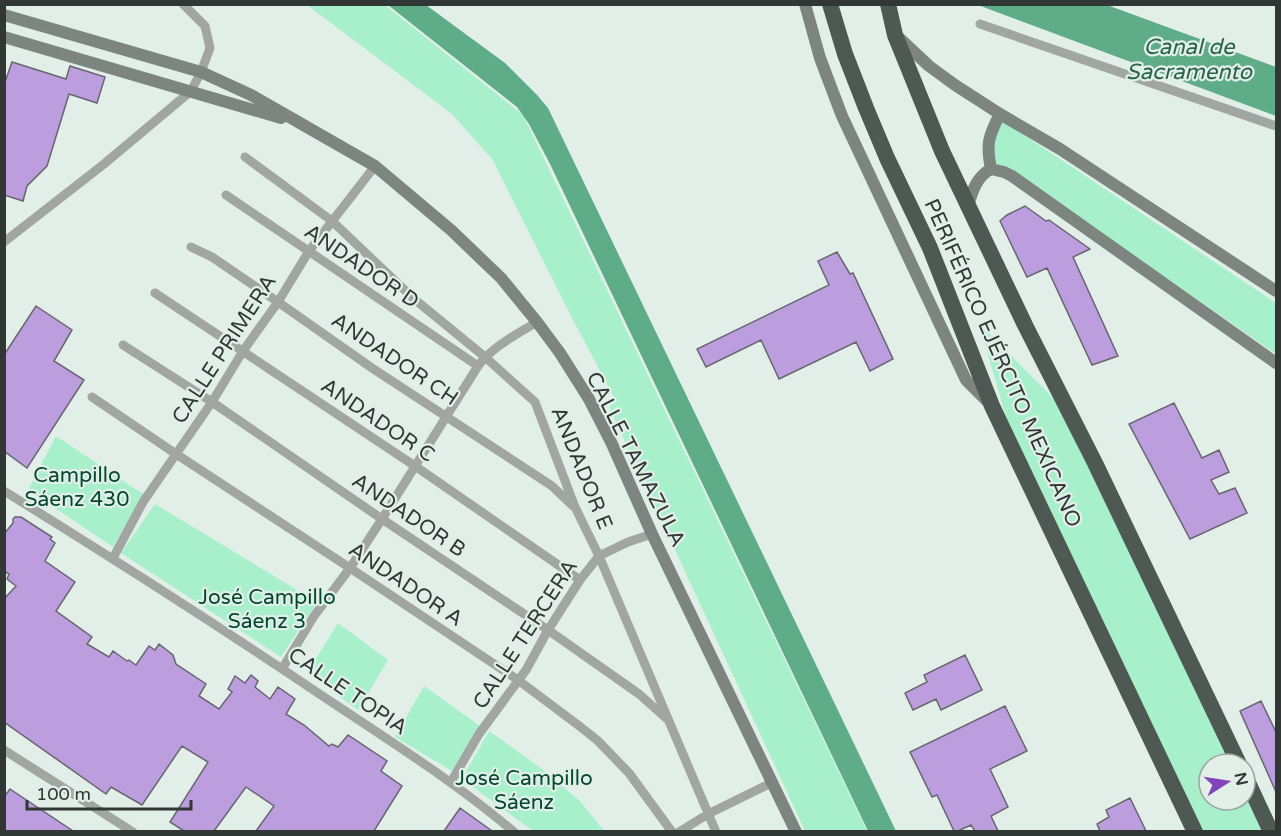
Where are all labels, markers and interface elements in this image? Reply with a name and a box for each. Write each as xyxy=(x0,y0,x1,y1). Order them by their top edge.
water label: Canal de Sacramento xyxy=(1126,34,1254,85)
street label: PERIFÉRICO EJÉRCITO MEXICANO xyxy=(919,195,1087,531)
street label: ANDADOR D xyxy=(300,219,424,314)
street label: CALLE PRIMERA xyxy=(167,270,282,428)
street label: ANDADOR CH xyxy=(327,308,463,411)
street label: CALLE TAMAZULA xyxy=(581,368,691,551)
street label: ANDADOR C xyxy=(316,373,439,468)
street label: ANDADOR E xyxy=(546,403,618,533)
park label: Campillo Sáenz 430 xyxy=(25,463,129,512)
street label: ANDADOR B xyxy=(347,468,470,563)
street label: ANDADOR A xyxy=(344,537,468,632)
street label: CALLE TERCERA xyxy=(468,555,583,714)
park label: José Campillo Sáenz 3 xyxy=(198,585,336,634)
street label: CALLE TOPIA xyxy=(283,642,412,740)
north arrow xyxy=(1197,752,1257,812)
park label: José Campillo Sáenz xyxy=(455,766,593,815)
text: N xyxy=(1230,771,1252,787)
scale bar xyxy=(27,773,190,811)
text: 100 m xyxy=(36,783,91,805)

